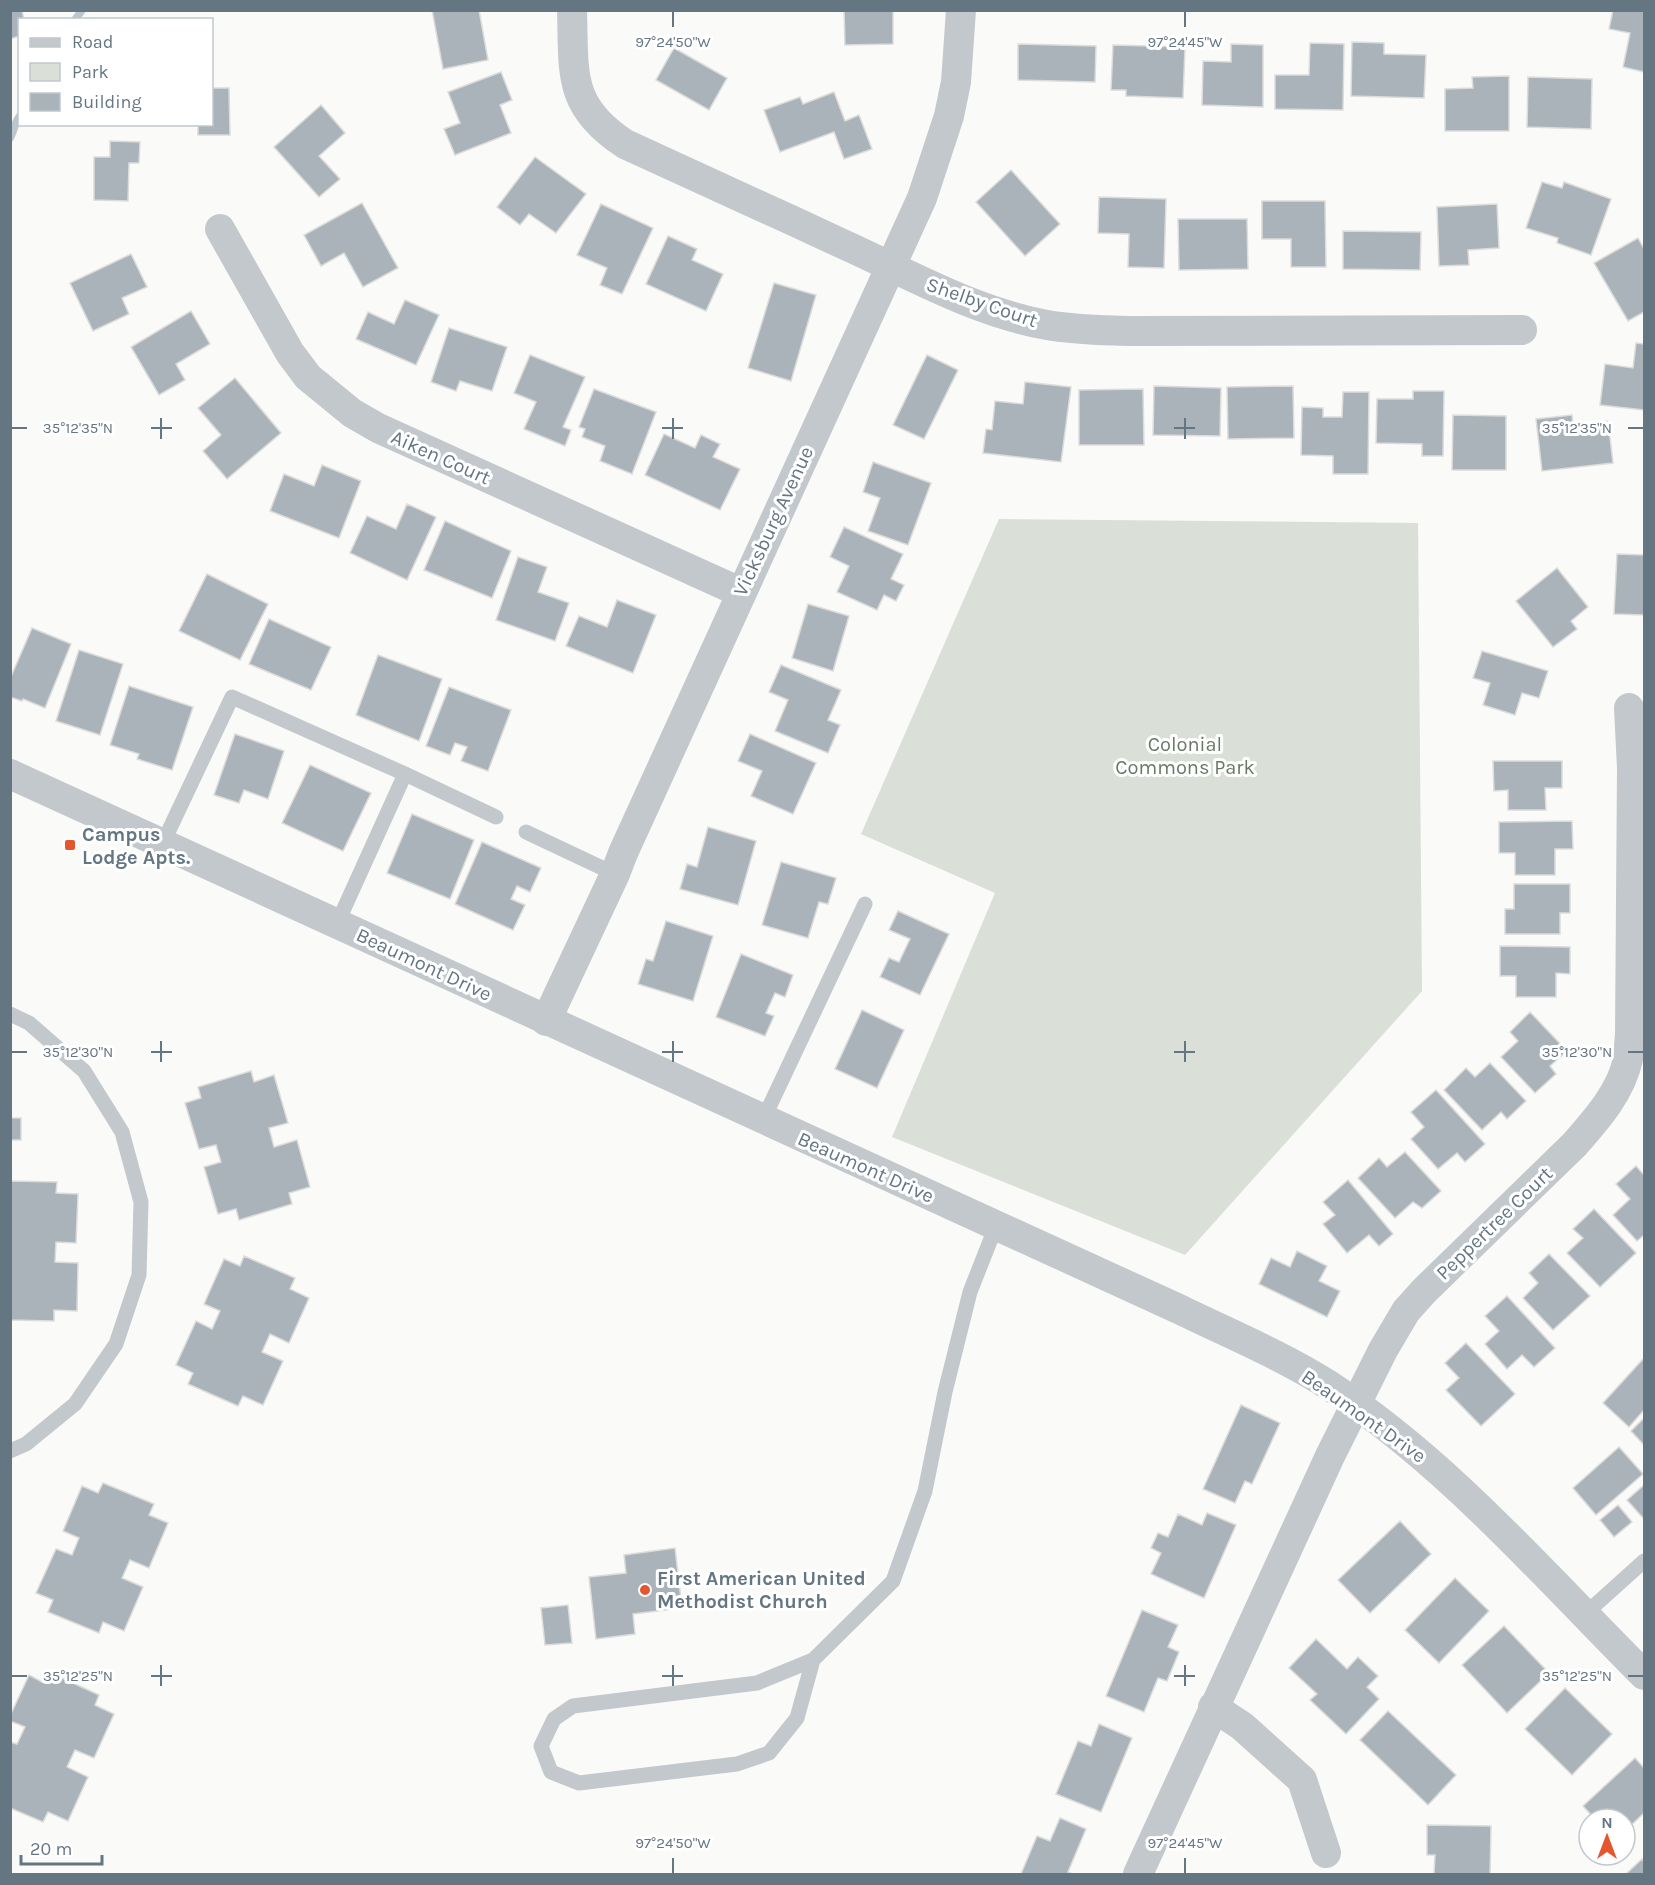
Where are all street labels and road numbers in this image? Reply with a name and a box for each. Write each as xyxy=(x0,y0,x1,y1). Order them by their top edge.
street label: Shelby Court xyxy=(923,273,1041,332)
street label: Aiken Court xyxy=(388,425,494,490)
street label: Vicksburg Avenue xyxy=(729,443,818,600)
street label: Beaumont Drive xyxy=(353,923,495,1006)
street label: Beaumont Drive xyxy=(794,1127,937,1208)
street label: Peppertree Court xyxy=(1432,1162,1557,1285)
street label: Beaumont Drive xyxy=(1297,1365,1430,1468)

